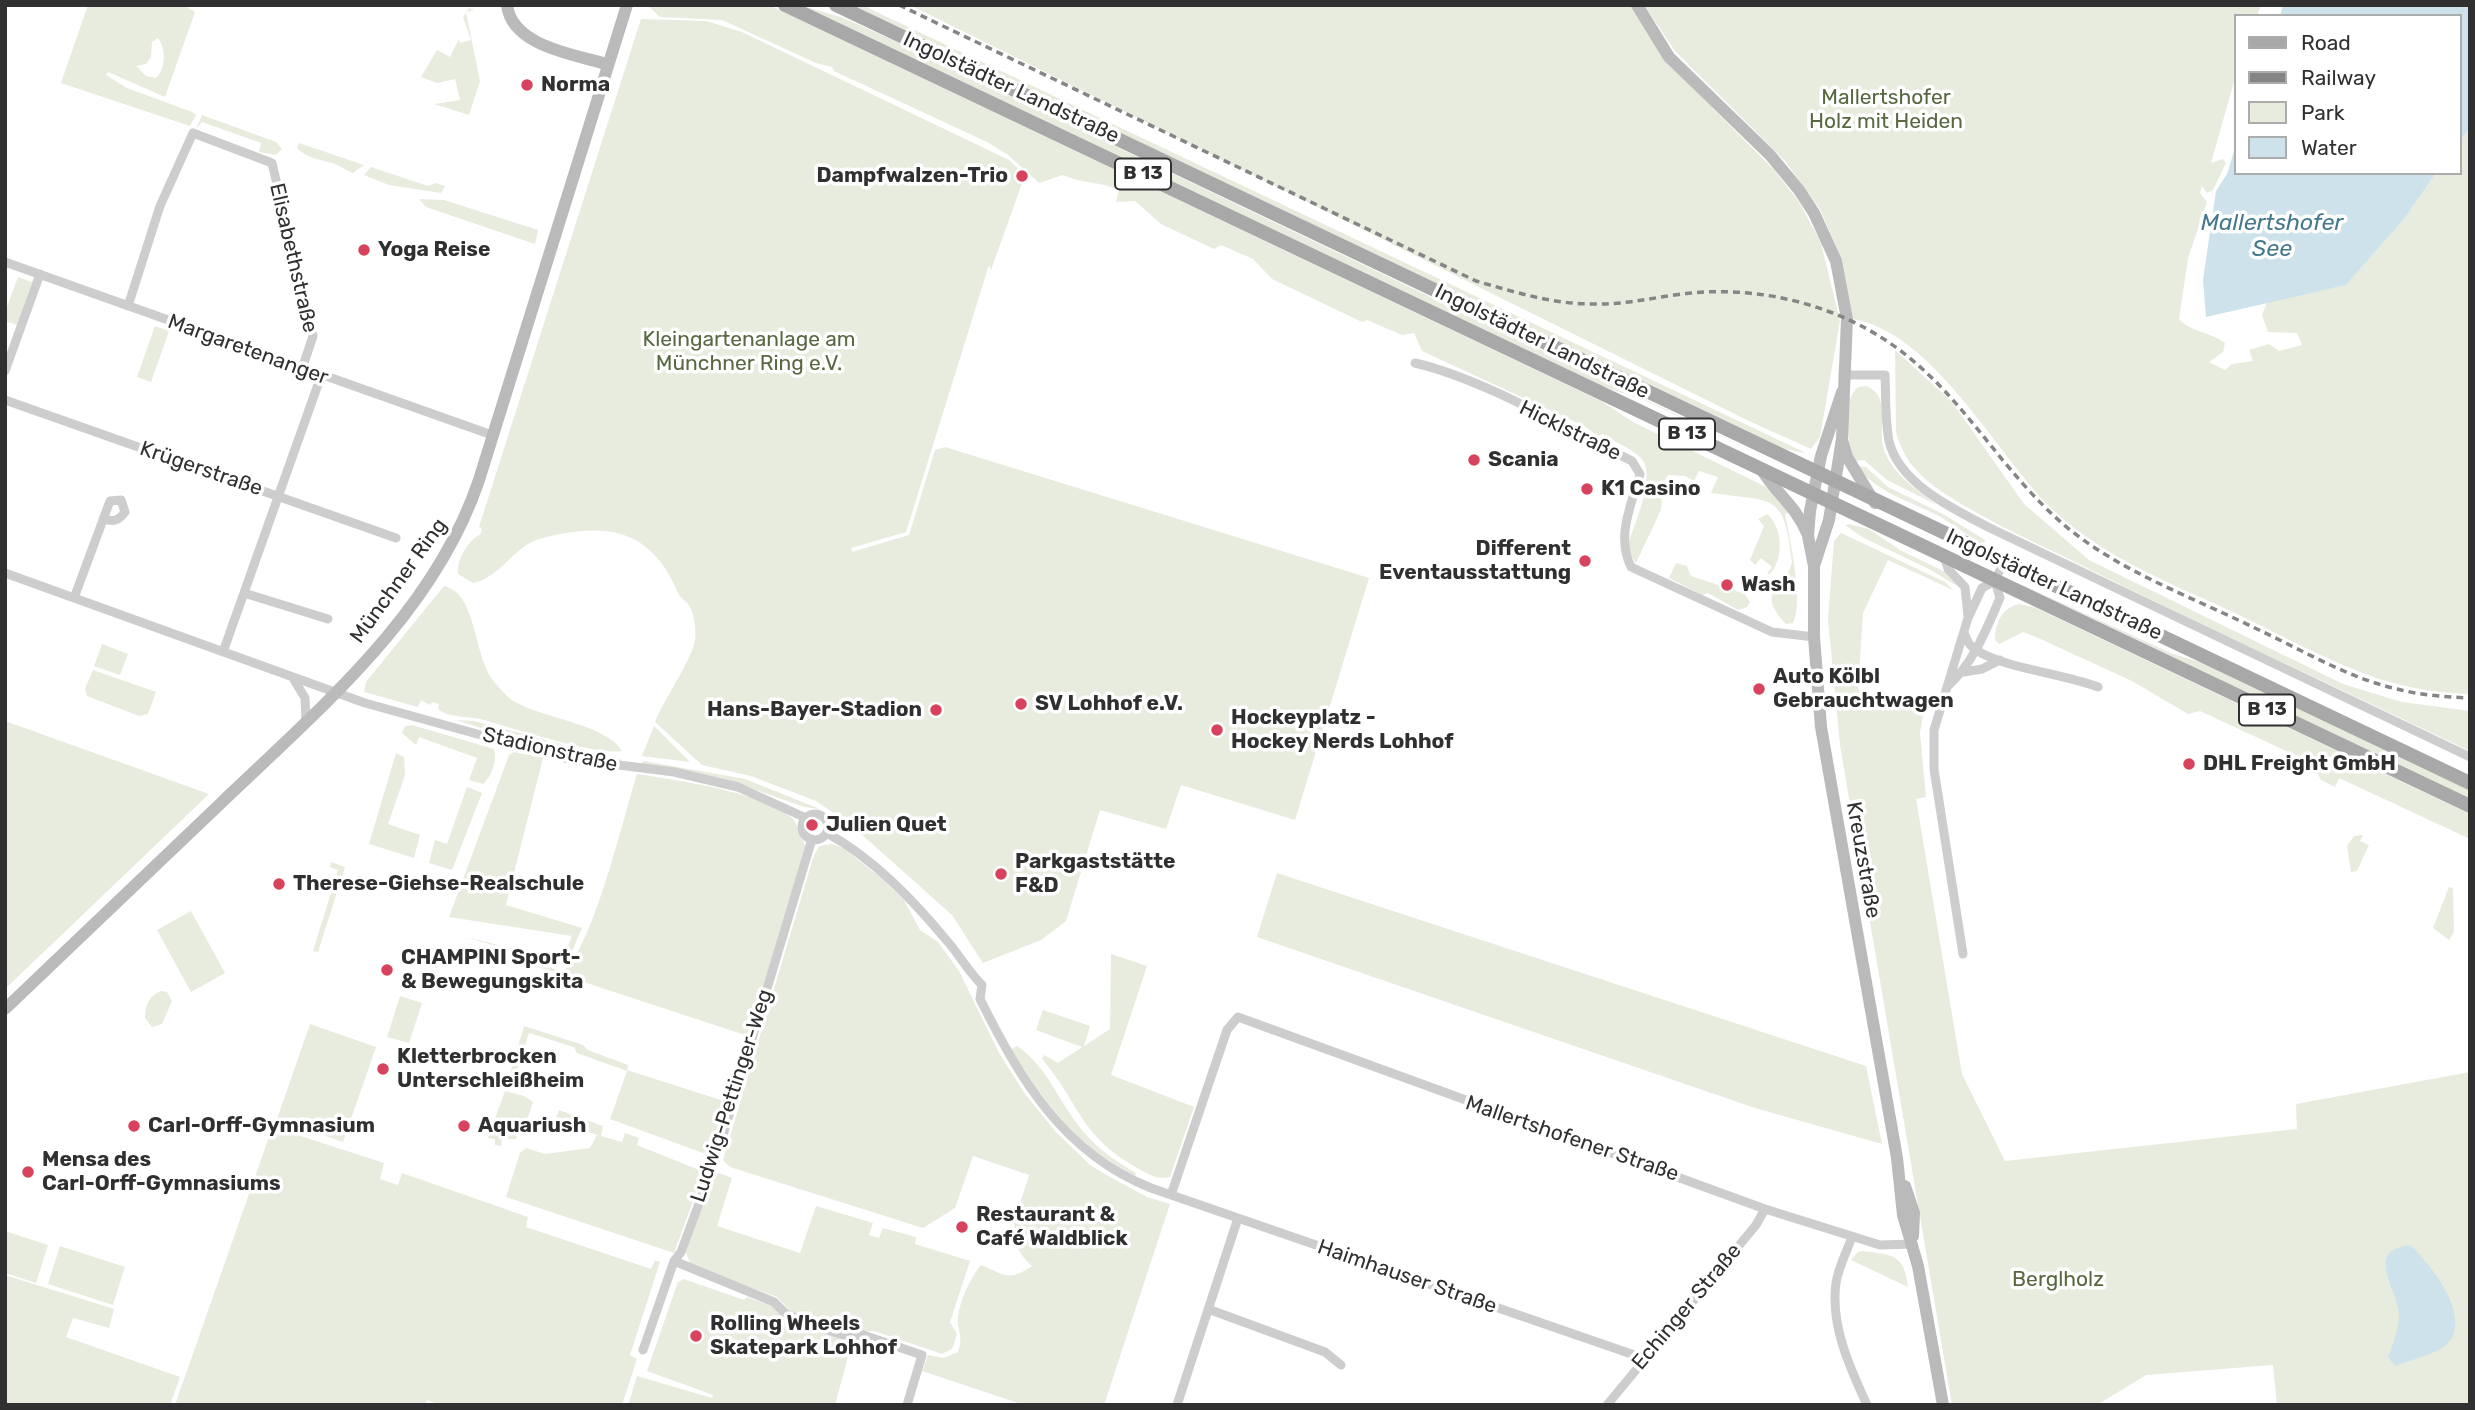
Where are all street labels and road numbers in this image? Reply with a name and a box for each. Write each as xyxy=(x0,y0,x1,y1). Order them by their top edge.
street label: Ingolstädter Landstraße xyxy=(899,27,1123,149)
road number: B 13 xyxy=(1115,158,1171,190)
street label: Elisabethstraße xyxy=(264,181,322,335)
street label: Ingolstädter Landstraße xyxy=(1431,279,1653,405)
street label: Margaretenanger xyxy=(164,309,332,391)
street label: Hicklstraße xyxy=(1515,396,1625,466)
road number: B 13 xyxy=(1659,418,1715,449)
street label: Krügerstraße xyxy=(136,436,266,502)
street label: Münchner Ring xyxy=(345,514,453,648)
street label: Ingolstädter Landstraße xyxy=(1942,524,2166,646)
road number: B 13 xyxy=(2239,694,2295,726)
street label: Stadionstraße xyxy=(480,722,620,778)
street label: Kreuzstraße xyxy=(1840,800,1886,920)
street label: Ludwig-Pettinger-Weg xyxy=(686,986,778,1206)
street label: Mallertshofener Straße xyxy=(1462,1091,1682,1187)
street label: Haimhauser Straße xyxy=(1314,1235,1500,1319)
street label: Echinger Straße xyxy=(1627,1239,1747,1375)

